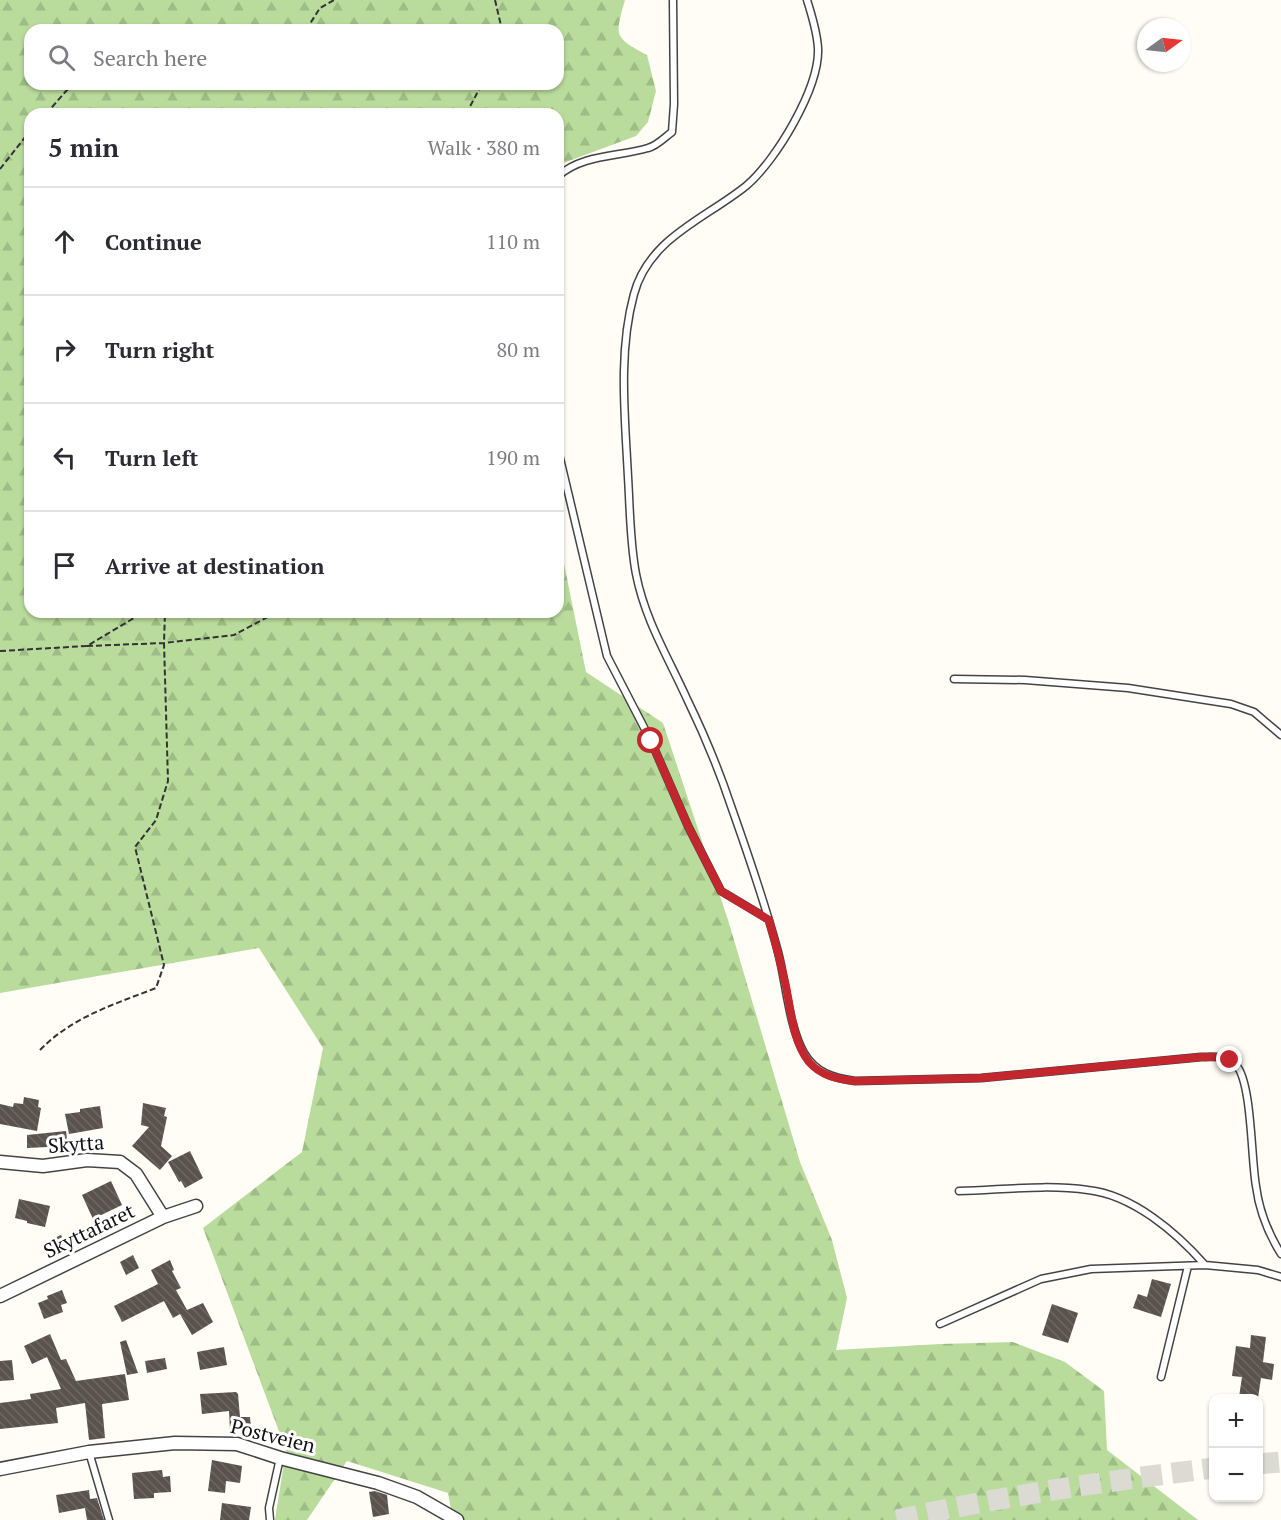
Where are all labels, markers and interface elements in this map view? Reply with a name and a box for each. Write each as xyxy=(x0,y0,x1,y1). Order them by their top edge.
north arrow xyxy=(1137,18,1191,72)
search box xyxy=(24,24,564,90)
icon: search xyxy=(45,41,78,74)
text: Search here xyxy=(93,43,207,72)
text: 5 min xyxy=(48,130,119,164)
text: Walk · 380 m xyxy=(428,134,540,161)
icon: ahead xyxy=(48,225,81,258)
text: Continue xyxy=(105,227,202,256)
text: 110 m xyxy=(486,228,540,255)
icon: right xyxy=(48,333,81,366)
text: Turn right xyxy=(105,335,214,364)
text: 80 m xyxy=(497,336,540,363)
icon: left xyxy=(48,441,81,474)
text: Turn left xyxy=(105,443,198,472)
text: 190 m xyxy=(486,444,540,471)
icon: arrive xyxy=(48,549,81,582)
text: Arrive at destination xyxy=(105,551,324,580)
route start xyxy=(637,727,663,753)
route end xyxy=(1216,1046,1242,1072)
street label: Skytta xyxy=(47,1128,105,1159)
street label: Skyttafaret xyxy=(39,1197,139,1264)
map controls xyxy=(1209,1394,1263,1502)
button: + xyxy=(1209,1394,1263,1448)
street label: Postveien xyxy=(228,1412,318,1459)
button: − xyxy=(1209,1448,1263,1502)

